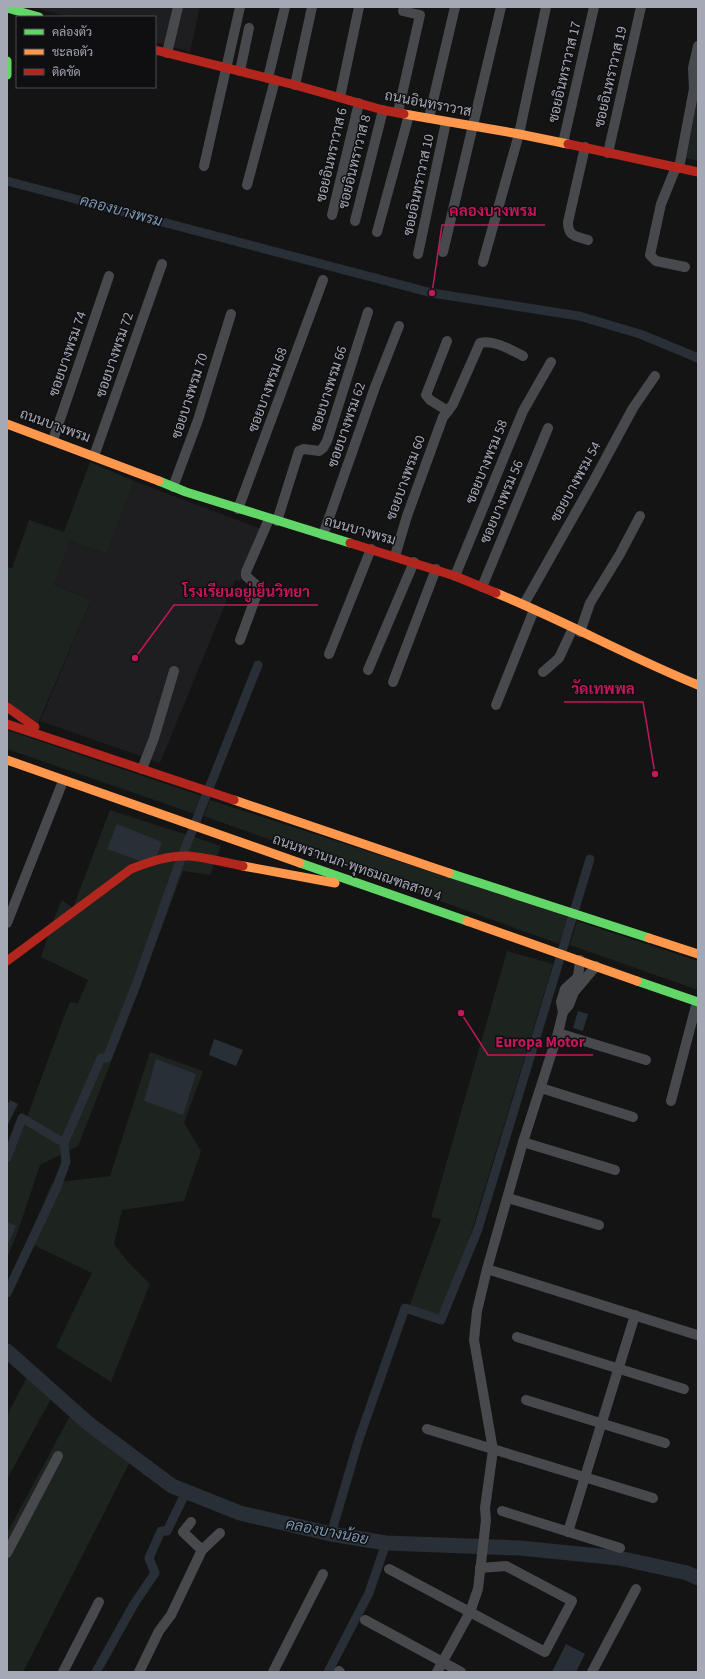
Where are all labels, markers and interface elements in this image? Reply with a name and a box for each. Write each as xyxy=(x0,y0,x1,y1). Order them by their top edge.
legend xyxy=(16,16,156,88)
street label: ซอยอินทราวาส 17 xyxy=(544,19,586,125)
text: คล่องตัว xyxy=(52,24,92,41)
street label: ซอยอินทราวาส 19 xyxy=(590,24,632,130)
text: ชะลอตัว xyxy=(52,44,93,61)
text: ติดขัด xyxy=(52,64,81,81)
street label: ถนนอินทราวาส xyxy=(383,86,473,122)
street label: ซอยอินทราวาส 6 xyxy=(311,106,353,204)
street label: ซอยอินทราวาส 8 xyxy=(334,113,376,211)
street label: ซอยอินทราวาส 10 xyxy=(398,132,440,238)
water label: คลองบางพรม xyxy=(78,190,164,232)
callout: คลองบางพรม xyxy=(442,198,545,225)
text: คลองบางพรม xyxy=(449,201,537,222)
street label: ซอยบางพรม 74 xyxy=(44,309,92,399)
street label: ซอยบางพรม 72 xyxy=(91,310,139,400)
street label: ซอยบางพรม 66 xyxy=(306,343,352,435)
street label: ซอยบางพรม 68 xyxy=(243,345,293,435)
street label: ซอยบางพรม 70 xyxy=(167,350,213,442)
street label: ซอยบางพรม 62 xyxy=(323,380,371,470)
street label: ถนนบางพรม xyxy=(17,404,93,448)
street label: ซอยบางพรม 58 xyxy=(461,417,513,507)
street label: ซอยบางพรม 60 xyxy=(381,433,431,523)
street label: ซอยบางพรม 54 xyxy=(546,438,606,526)
street label: ซอยบางพรม 56 xyxy=(475,457,529,547)
street label: ถนนบางพรม xyxy=(322,511,398,551)
callout: โรงเรียนอยู่เย็นวิทยา xyxy=(174,578,318,605)
text: โรงเรียนอยู่เย็นวิทยา xyxy=(181,581,310,603)
callout: วัดเทพพล xyxy=(564,675,643,702)
text: วัดเทพพล xyxy=(571,679,635,700)
street label: ถนนพรานนก-พุทธมณฑลสาย 4 xyxy=(270,830,444,906)
callout: Europa Motor xyxy=(488,1028,593,1055)
text: Europa Motor xyxy=(495,1032,585,1053)
water label: คลองบางน้อย xyxy=(284,1514,371,1550)

